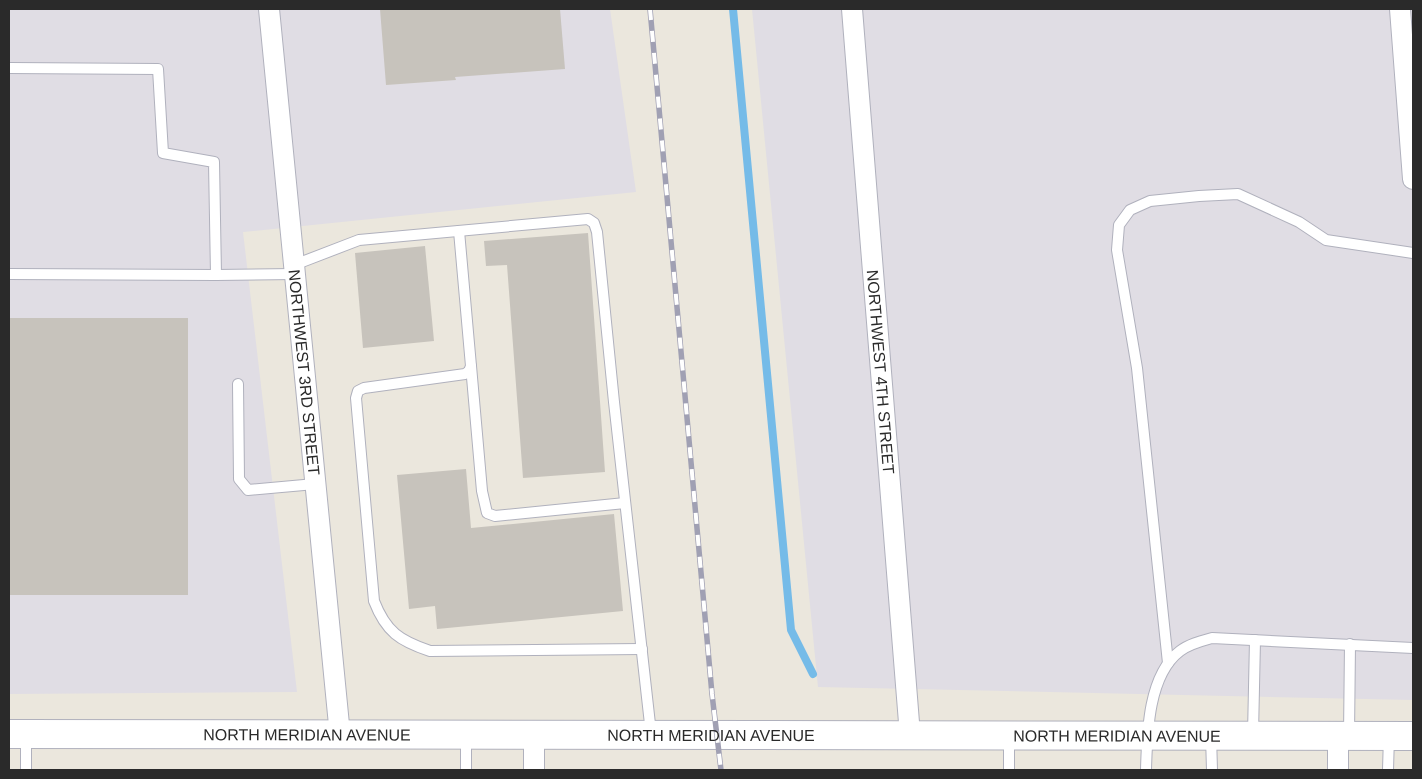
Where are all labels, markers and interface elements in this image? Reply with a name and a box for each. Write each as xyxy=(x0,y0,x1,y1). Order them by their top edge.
street label: NORTHWEST 3RD STREET xyxy=(286,269,323,476)
street label: NORTHWEST 4TH STREET xyxy=(864,269,898,475)
street label: NORTH MERIDIAN AVENUE xyxy=(203,726,411,743)
street label: NORTH MERIDIAN AVENUE xyxy=(607,726,815,744)
street label: NORTH MERIDIAN AVENUE xyxy=(1013,727,1221,744)

